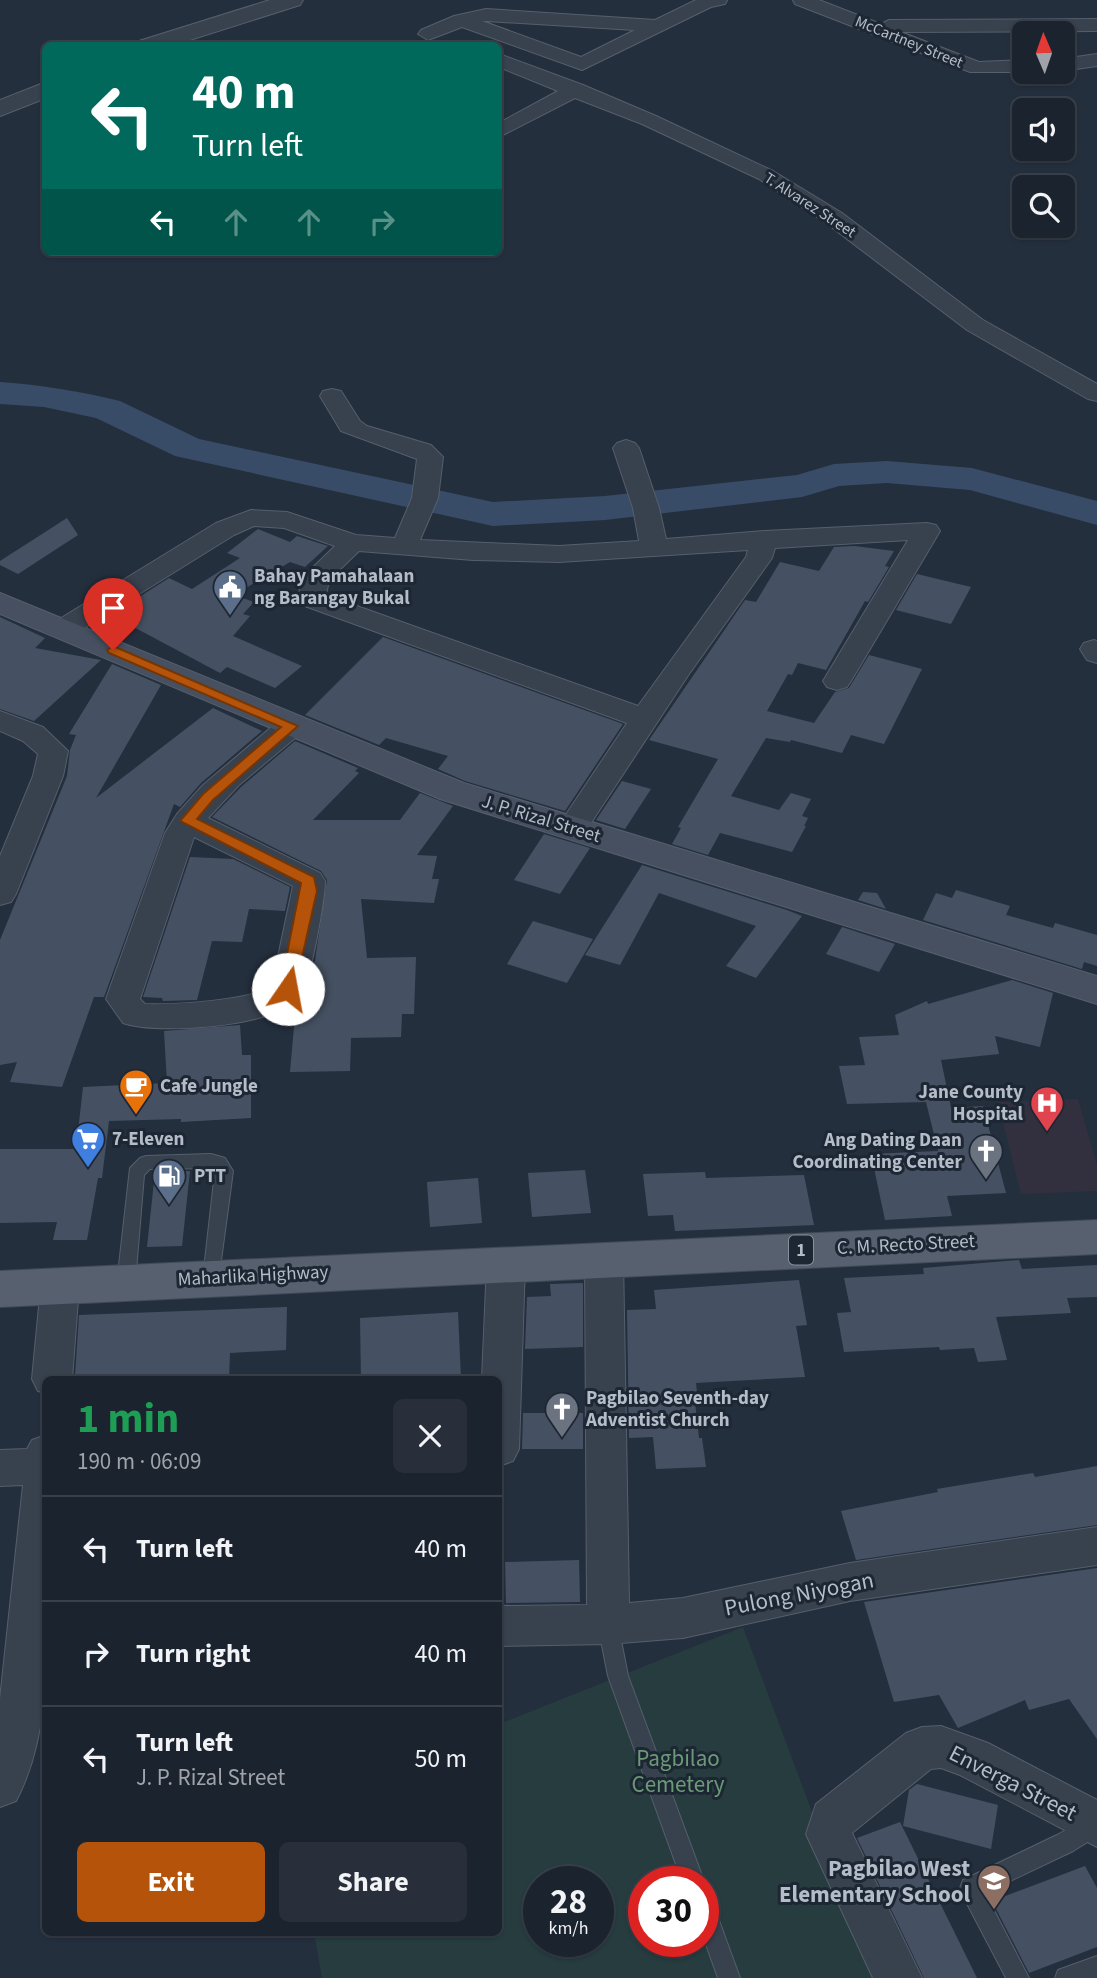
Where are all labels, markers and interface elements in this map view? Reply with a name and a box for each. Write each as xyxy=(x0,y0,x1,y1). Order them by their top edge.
street label: McCartney Street xyxy=(852,10,967,74)
north arrow xyxy=(1012,21,1074,84)
map controls xyxy=(1012,21,1075,238)
text: 40 m xyxy=(192,58,296,128)
icon: left xyxy=(77,70,168,161)
button: sound xyxy=(1012,98,1075,161)
text: Turn left xyxy=(192,123,303,169)
street label: T. Alvarez Street xyxy=(760,167,861,243)
button: search xyxy=(1012,175,1075,238)
icon: left xyxy=(144,203,182,241)
icon: ahead xyxy=(217,203,255,241)
icon: ahead xyxy=(290,203,328,241)
icon: right xyxy=(363,203,401,241)
place label: Bahay Pamahalaan ng Barangay Bukal xyxy=(254,563,414,612)
public building icon: Bahay Pamahalaan ng Barangay Bukal xyxy=(211,568,249,617)
pin xyxy=(83,578,143,650)
icon: arrive xyxy=(94,589,132,627)
street label: J. P. Rizal Street xyxy=(478,788,604,850)
position arrow xyxy=(251,952,325,1026)
cafe icon: Cafe Jungle xyxy=(117,1067,155,1116)
place label: Cafe Jungle xyxy=(160,1073,258,1100)
place label: Jane County Hospital xyxy=(918,1079,1024,1128)
hospital icon: Jane County Hospital xyxy=(1028,1084,1066,1133)
supermarket icon: 7-Eleven xyxy=(69,1120,107,1169)
place label: 7-Eleven xyxy=(112,1126,184,1153)
place label: Ang Dating Daan Coordinating Center xyxy=(792,1127,962,1176)
church icon: Ang Dating Daan Coordinating Center xyxy=(967,1132,1005,1181)
fuel station icon: PTT xyxy=(150,1157,188,1206)
place label: PTT xyxy=(194,1163,227,1190)
street label: C. M. Recto Street xyxy=(836,1228,976,1262)
road number: 1 xyxy=(789,1236,813,1265)
street label: Maharlika Highway xyxy=(177,1259,329,1293)
place label: Pagbilao Seventh-day Adventist Church xyxy=(585,1385,769,1434)
text: 1 min xyxy=(77,1389,179,1449)
church icon: Pagbilao Seventh-day Adventist Church xyxy=(543,1390,581,1439)
button: close xyxy=(393,1399,467,1473)
text: 190 m · 06:09 xyxy=(77,1445,201,1478)
icon: left xyxy=(77,1530,115,1568)
text: Turn left xyxy=(136,1530,233,1567)
text: 40 m xyxy=(414,1530,467,1567)
street label: Pulong Niyogan xyxy=(721,1563,877,1625)
icon: right xyxy=(77,1635,115,1673)
text: Turn right xyxy=(136,1635,251,1672)
text: 40 m xyxy=(414,1635,467,1672)
text: Turn left xyxy=(136,1724,233,1761)
street label: Enverga Street xyxy=(943,1737,1083,1829)
icon: left xyxy=(77,1740,115,1778)
text: 50 m xyxy=(414,1740,467,1777)
park label: Pagbilao Cemetery xyxy=(632,1742,725,1801)
text: J. P. Rizal Street xyxy=(136,1761,285,1794)
button: Exit xyxy=(77,1842,265,1922)
button: Share xyxy=(279,1842,467,1922)
place label: Pagbilao West Elementary School xyxy=(779,1852,970,1911)
school or university icon: Pagbilao West Elementary School xyxy=(975,1862,1013,1911)
speed limit sign: 30 xyxy=(628,1866,719,1957)
text: 28 xyxy=(550,1877,587,1927)
text: km/h xyxy=(549,1916,588,1941)

